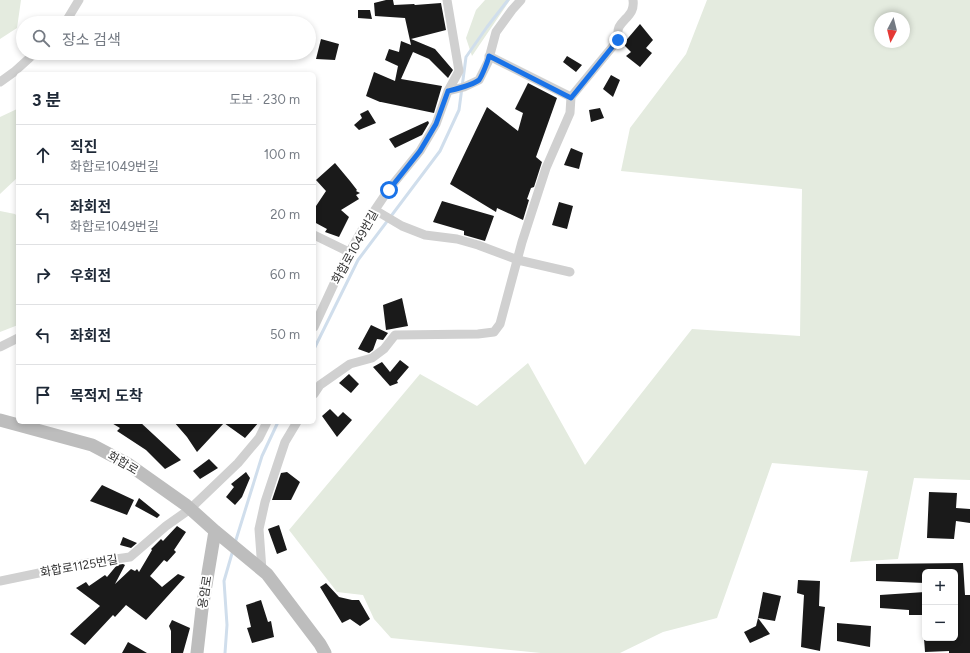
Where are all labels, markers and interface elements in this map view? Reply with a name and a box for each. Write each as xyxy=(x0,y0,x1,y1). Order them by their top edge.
north arrow xyxy=(874,12,910,48)
search box xyxy=(16,16,316,60)
icon: search xyxy=(30,27,52,49)
text: 장소 검색 xyxy=(62,31,121,49)
route end xyxy=(609,31,627,49)
text: 3 분 xyxy=(32,90,61,110)
text: 도보 · 230 m xyxy=(229,92,300,107)
text: 직진 xyxy=(70,138,98,156)
icon: ahead xyxy=(32,144,54,166)
text: 100 m xyxy=(264,147,300,162)
text: 화합로1049번길 xyxy=(70,159,159,174)
route start xyxy=(380,181,398,199)
text: 좌회전 xyxy=(70,198,111,216)
icon: left xyxy=(32,204,54,226)
text: 20 m xyxy=(270,207,300,222)
street label: 화합로1049번길 xyxy=(329,208,381,286)
text: 화합로1049번길 xyxy=(70,219,159,234)
icon: right xyxy=(32,264,54,286)
text: 우회전 xyxy=(70,267,111,285)
text: 60 m xyxy=(270,267,300,282)
icon: left xyxy=(32,324,54,346)
text: 좌회전 xyxy=(70,327,111,345)
text: 50 m xyxy=(270,327,300,342)
icon: arrive xyxy=(32,384,54,406)
text: 목적지 도착 xyxy=(70,387,143,405)
street label: 화합로 xyxy=(105,448,141,478)
street label: 화합로1125번길 xyxy=(39,552,119,580)
map controls xyxy=(922,569,958,641)
button: + xyxy=(922,569,958,605)
street label: 용암로 xyxy=(195,575,215,609)
button: − xyxy=(922,605,958,641)

